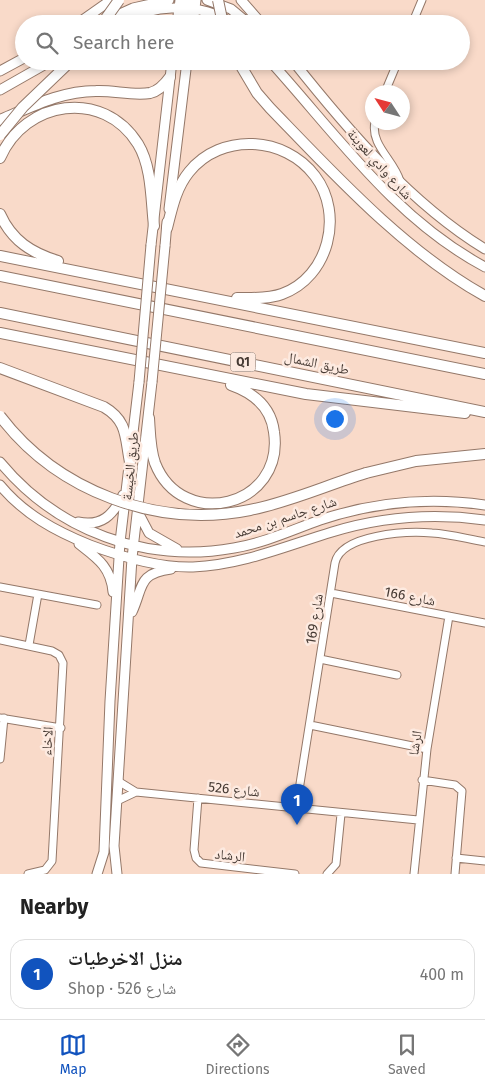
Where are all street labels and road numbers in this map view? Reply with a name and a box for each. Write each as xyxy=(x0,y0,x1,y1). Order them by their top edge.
street label: شارع وادي لعوينة xyxy=(342,126,416,205)
street label: طريق الشمال xyxy=(283,348,351,380)
road number: Q1 xyxy=(230,352,256,372)
street label: طريق الخيسة xyxy=(118,431,144,501)
street label: شارع جاسم بن محمد xyxy=(232,493,339,543)
street label: شارع 166 xyxy=(383,583,437,611)
street label: شارع 169 xyxy=(302,593,328,646)
street label: الاخاء xyxy=(38,726,57,756)
street label: الرشا xyxy=(405,730,426,757)
street label: شارع 526 xyxy=(207,778,260,802)
street label: الرشاد xyxy=(214,845,246,866)

